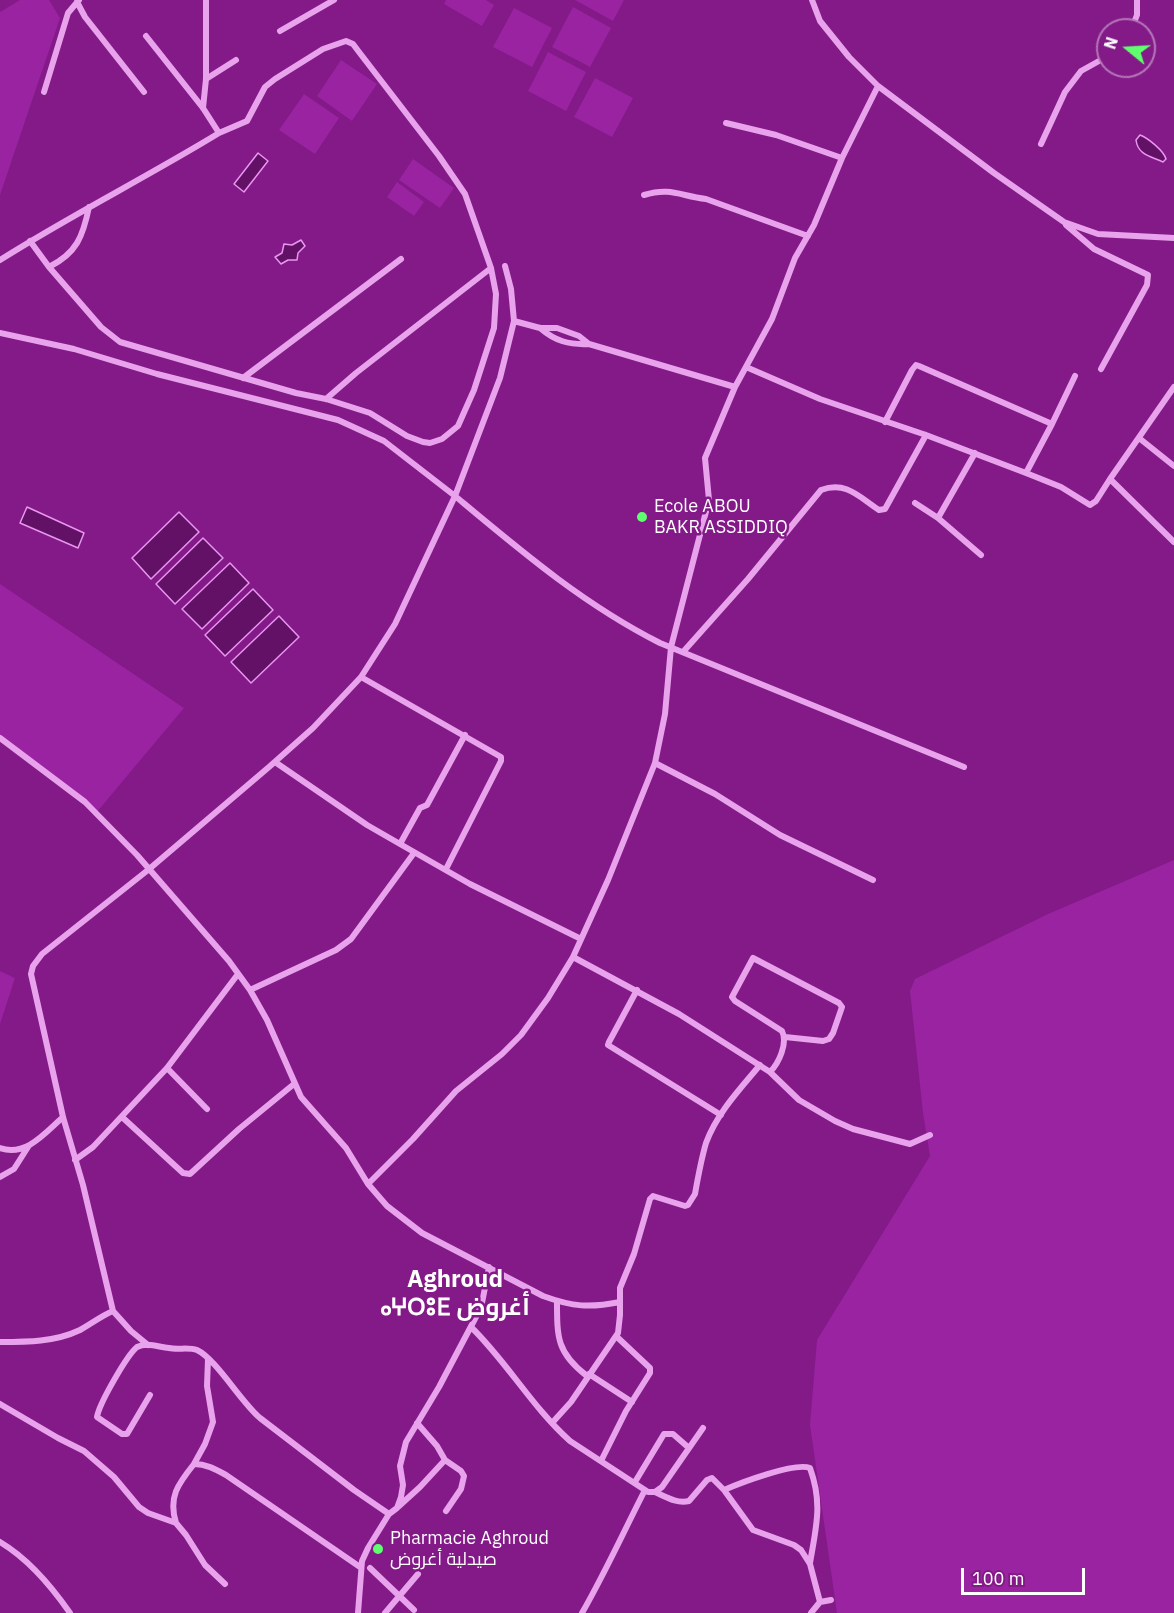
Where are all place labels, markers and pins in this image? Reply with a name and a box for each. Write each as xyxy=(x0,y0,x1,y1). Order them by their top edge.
place label: Ecole ABOU BAKR ASSIDDIQ xyxy=(654,496,788,538)
marker: Ecole ABOU BAKR ASSIDDIQ xyxy=(635,510,649,524)
place label: Pharmacie Aghroud صيدلية أغروض xyxy=(390,1528,549,1570)
marker: Pharmacie Aghroud صيدلية أغروض xyxy=(371,1542,385,1556)

